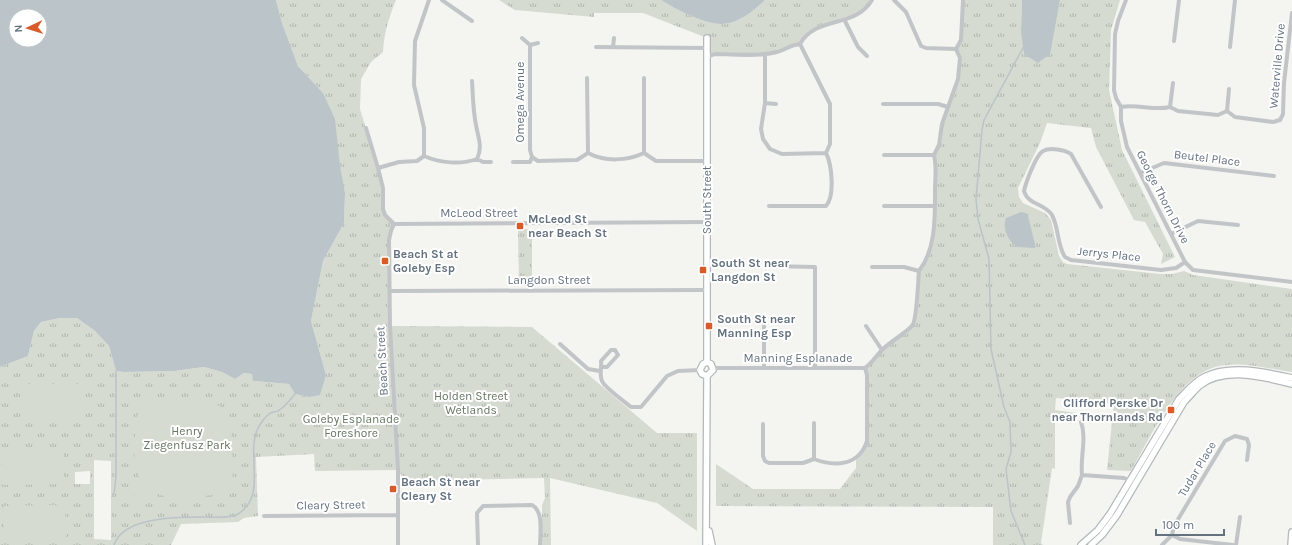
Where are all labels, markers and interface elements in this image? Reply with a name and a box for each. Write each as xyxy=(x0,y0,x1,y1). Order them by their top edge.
north arrow xyxy=(8,8,48,48)
street label: Waterville Drive xyxy=(1266,23,1288,109)
text: N xyxy=(12,24,25,33)
street label: Omega Avenue xyxy=(513,62,527,142)
street label: Beutel Place xyxy=(1173,147,1241,169)
street label: George Thorn Drive xyxy=(1133,148,1193,246)
street label: South Street xyxy=(700,165,714,234)
street label: McLeod Street xyxy=(440,206,518,220)
place label: McLeod St near Beach St xyxy=(528,212,607,240)
marker: McLeod St near Beach St xyxy=(515,221,525,231)
street label: Jerrys Place xyxy=(1077,244,1141,264)
place label: Beach St at Goleby Esp xyxy=(393,247,458,275)
marker: Beach St at Goleby Esp xyxy=(380,256,390,266)
place label: South St near Langdon St xyxy=(711,256,789,284)
marker: South St near Langdon St xyxy=(698,265,708,275)
street label: Langdon Street xyxy=(508,273,591,287)
place label: South St near Manning Esp xyxy=(717,312,795,340)
marker: South St near Manning Esp xyxy=(704,321,714,331)
street label: Beach Street xyxy=(373,325,391,396)
street label: Manning Esplanade xyxy=(744,351,852,365)
park label: Holden Street Wetlands xyxy=(434,389,509,417)
place label: Clifford Perske Dr near Thornlands Rd xyxy=(1052,396,1163,424)
marker: Clifford Perske Dr near Thornlands Rd xyxy=(1166,405,1176,415)
park label: Goleby Esplanade Foreshore xyxy=(303,412,399,440)
park label: Henry Ziegenfusz Park xyxy=(143,424,231,452)
street label: Tudar Place xyxy=(1175,439,1219,499)
place label: Beach St near Cleary St xyxy=(401,475,480,503)
marker: Beach St near Cleary St xyxy=(388,484,398,494)
street label: Cleary Street xyxy=(296,497,366,513)
scale bar xyxy=(1156,511,1224,537)
text: 100 m xyxy=(1162,518,1194,532)

